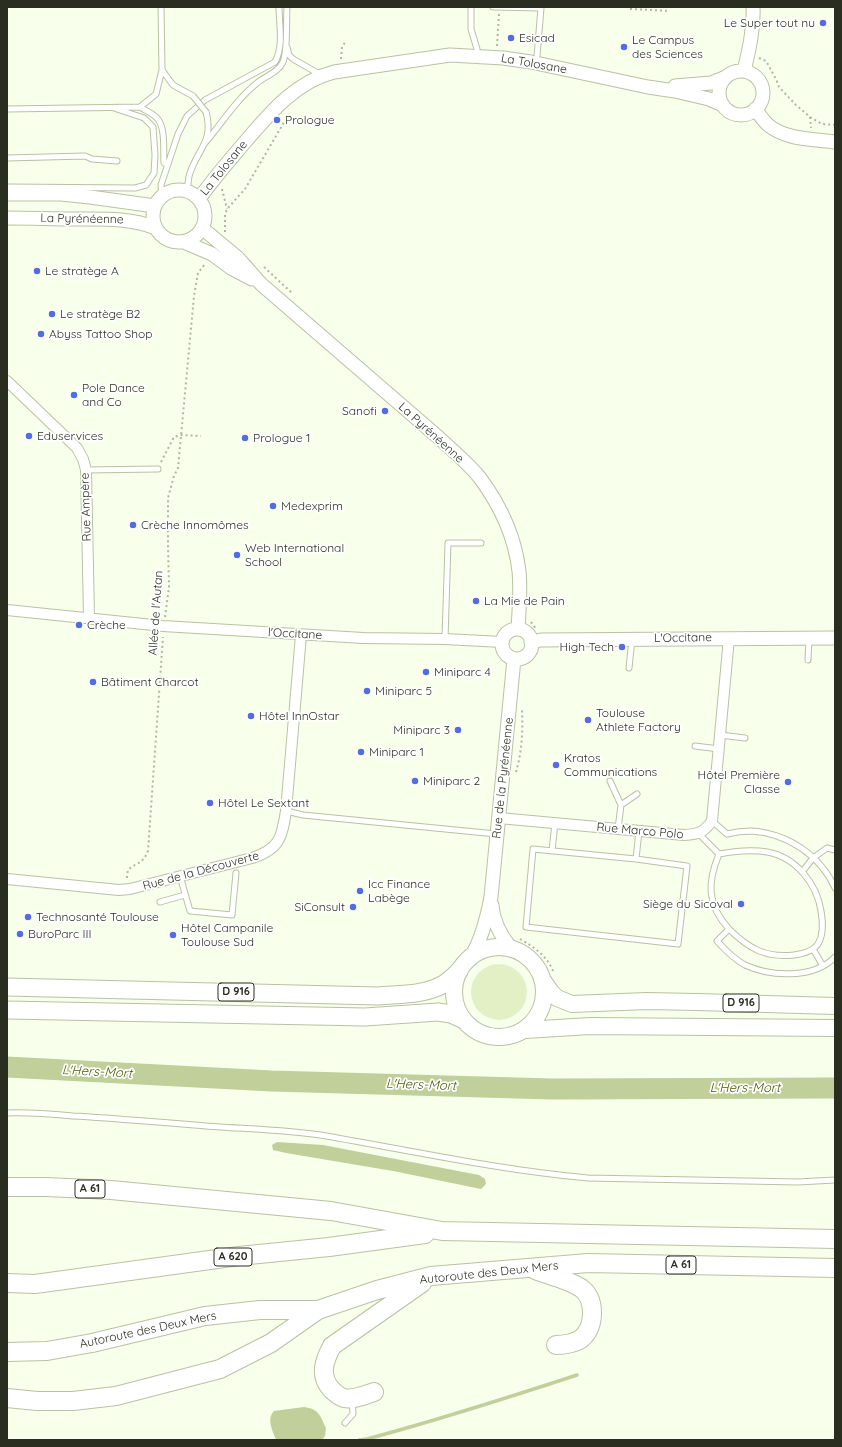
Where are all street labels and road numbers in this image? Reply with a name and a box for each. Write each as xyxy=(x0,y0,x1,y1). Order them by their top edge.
street label: La Tolosane xyxy=(500,51,568,77)
street label: La Tolosane xyxy=(197,138,251,198)
street label: La Pyrénéenne xyxy=(40,211,124,227)
street label: La Pyrénéenne xyxy=(395,400,467,466)
street label: Rue Ampère xyxy=(78,472,94,542)
street label: Allée de l'Autan xyxy=(146,570,166,656)
street label: l'Occitane xyxy=(267,625,323,643)
street label: L'Occitane xyxy=(654,630,712,646)
street label: Rue de la Pyrénéenne xyxy=(489,717,517,839)
street label: Rue Marco Polo xyxy=(596,820,684,842)
street label: Rue de la Découverte xyxy=(141,849,261,893)
road number: D 916 xyxy=(218,983,254,1001)
road number: D 916 xyxy=(723,994,759,1012)
road number: A 61 xyxy=(75,1180,105,1198)
road number: A 620 xyxy=(214,1248,252,1266)
road number: A 61 xyxy=(666,1256,696,1274)
street label: Autoroute des Deux Mers xyxy=(419,1259,559,1287)
street label: Autoroute des Deux Mers xyxy=(78,1308,218,1352)

